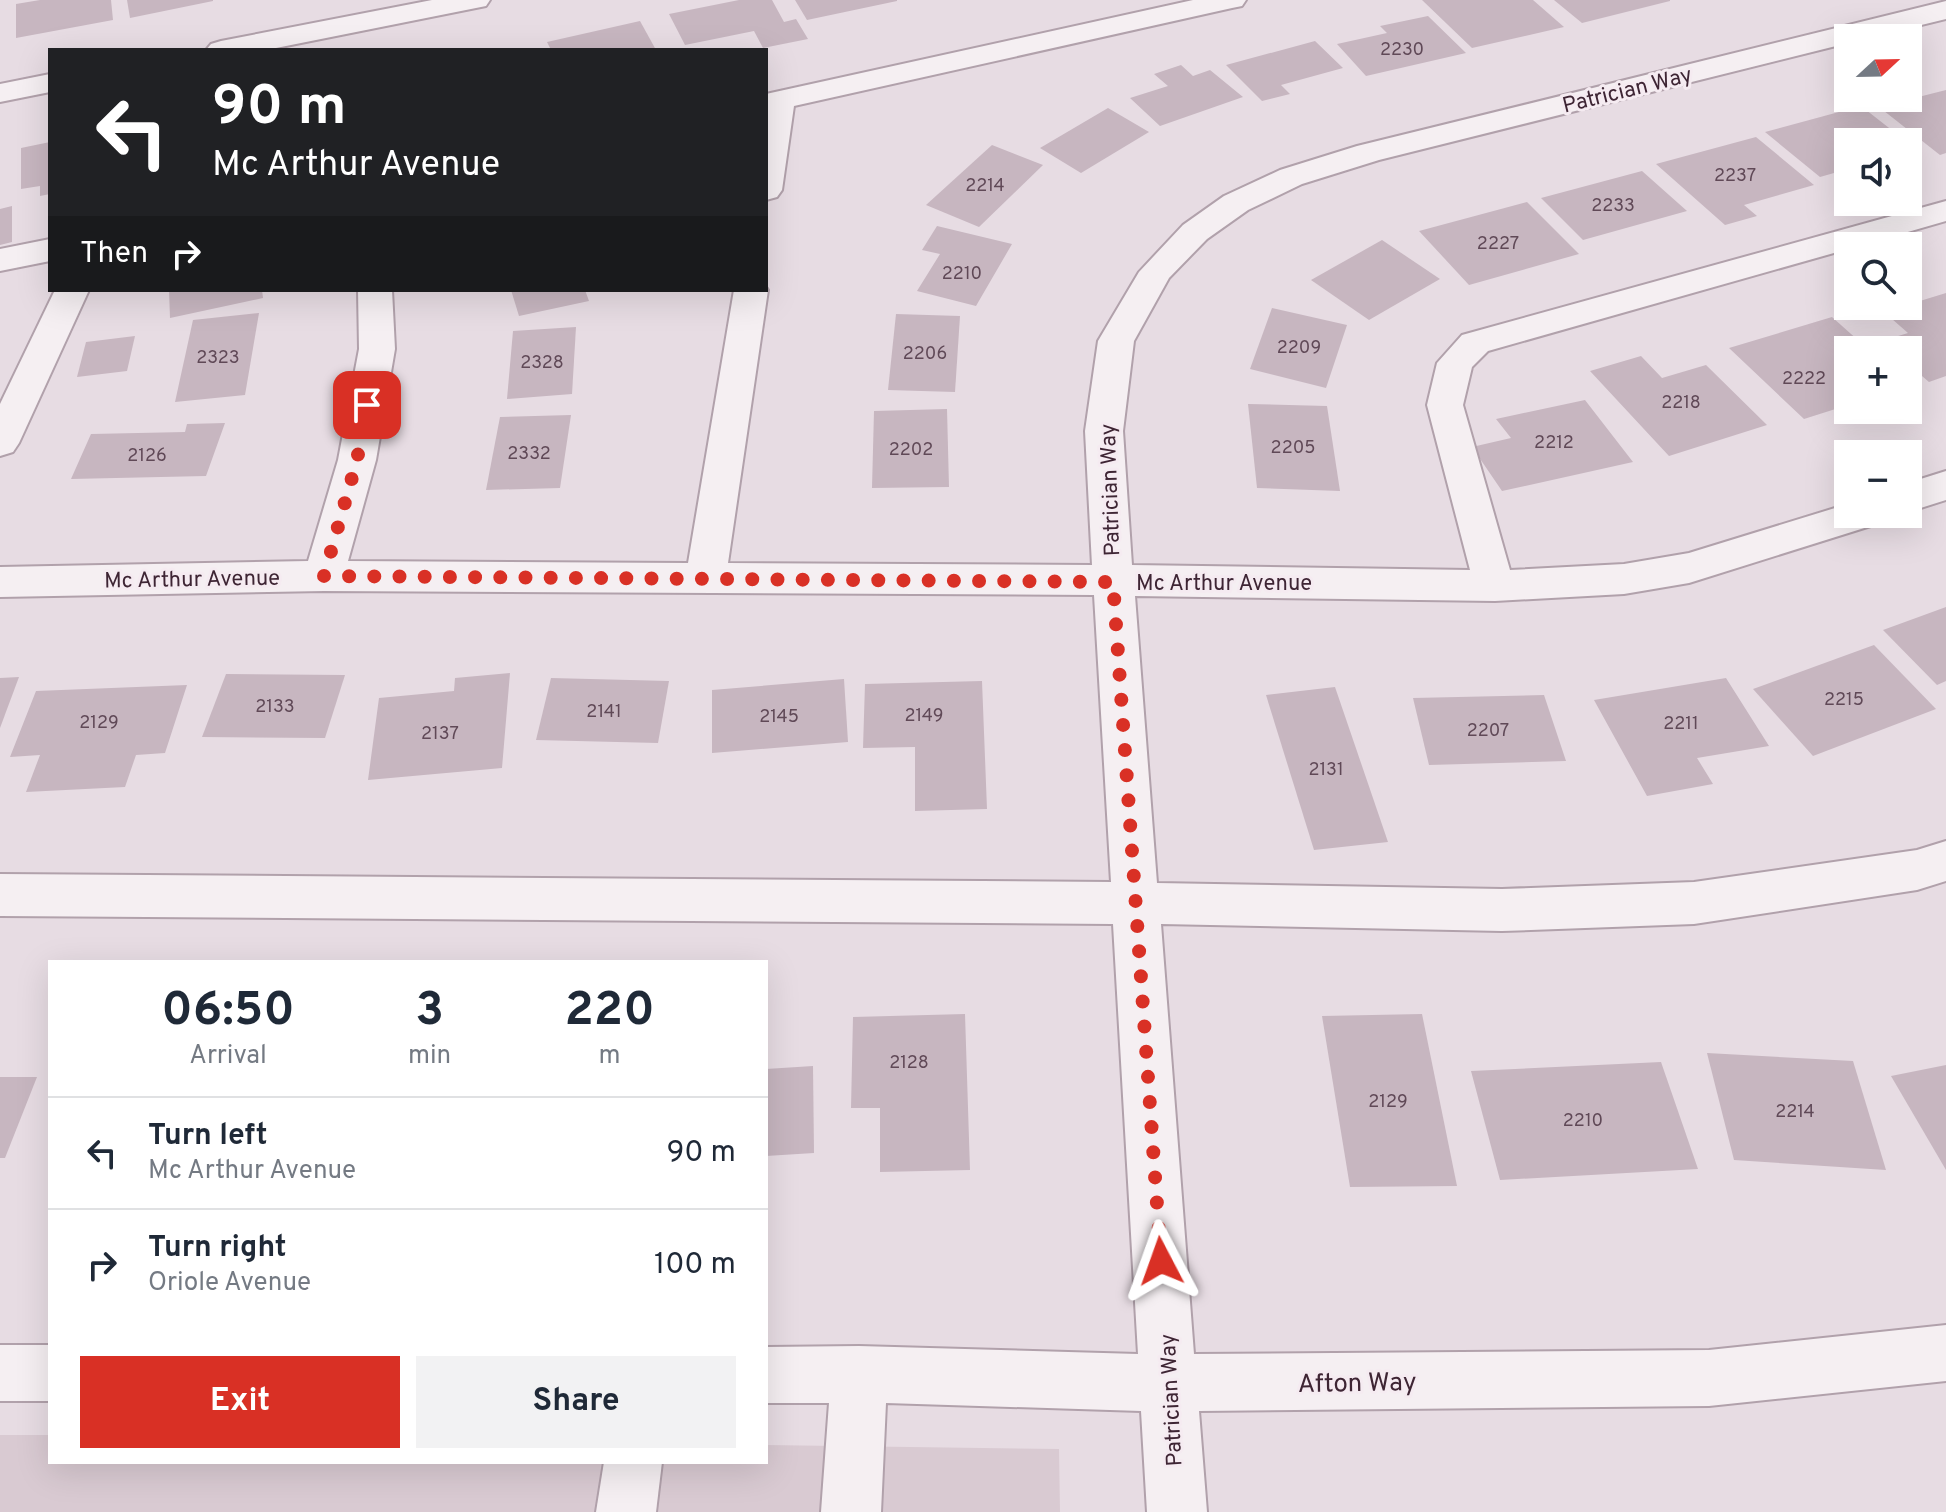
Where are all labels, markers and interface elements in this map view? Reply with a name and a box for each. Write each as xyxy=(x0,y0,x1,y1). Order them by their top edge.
north arrow xyxy=(1834,24,1922,112)
map controls xyxy=(1834,24,1922,528)
house number: 2230 xyxy=(1380,39,1424,62)
street label: Patrician Way xyxy=(1560,62,1695,121)
text: 90 m xyxy=(212,74,347,144)
icon: left xyxy=(80,80,184,184)
button: sound xyxy=(1834,128,1922,216)
text: Mc Arthur Avenue xyxy=(212,143,500,189)
house number: 2237 xyxy=(1714,165,1756,188)
house number: 2214 xyxy=(965,175,1005,198)
house number: 2233 xyxy=(1591,195,1635,218)
icon: right xyxy=(164,232,208,276)
button: search xyxy=(1834,232,1922,320)
house number: 2227 xyxy=(1477,233,1519,256)
text: Then xyxy=(80,236,148,273)
house number: 2210 xyxy=(942,263,982,286)
button: + xyxy=(1834,336,1922,424)
house number: 2209 xyxy=(1277,337,1321,360)
house number: 2206 xyxy=(903,343,947,366)
house number: 2323 xyxy=(196,347,240,370)
house number: 2328 xyxy=(520,352,564,375)
house number: 2222 xyxy=(1782,368,1826,391)
pin xyxy=(333,371,401,439)
icon: arrive xyxy=(345,383,389,427)
house number: 2218 xyxy=(1661,392,1701,415)
street label: Patrician Way xyxy=(1096,423,1127,557)
house number: 2212 xyxy=(1534,432,1574,455)
house number: 2205 xyxy=(1271,437,1315,460)
house number: 2202 xyxy=(889,439,933,462)
button: − xyxy=(1834,440,1922,528)
house number: 2332 xyxy=(507,443,551,466)
house number: 2126 xyxy=(127,445,167,468)
street label: Mc Arthur Avenue xyxy=(104,565,280,596)
street label: Mc Arthur Avenue xyxy=(1136,571,1312,598)
house number: 2215 xyxy=(1824,689,1864,712)
house number: 2133 xyxy=(255,696,295,719)
house number: 2141 xyxy=(586,701,622,724)
house number: 2149 xyxy=(904,705,944,728)
house number: 2145 xyxy=(759,706,799,729)
house number: 2129 xyxy=(79,712,119,735)
house number: 2211 xyxy=(1663,713,1699,736)
house number: 2207 xyxy=(1467,720,1509,743)
house number: 2137 xyxy=(421,723,459,746)
house number: 2131 xyxy=(1308,759,1344,782)
text: 06:50 xyxy=(161,982,295,1042)
text: 3 xyxy=(415,982,444,1042)
text: 220 xyxy=(564,982,655,1042)
text: Arrival xyxy=(189,1040,267,1073)
text: min xyxy=(408,1040,451,1073)
text: m xyxy=(599,1040,621,1073)
house number: 2128 xyxy=(889,1052,929,1075)
house number: 2129 xyxy=(1368,1091,1408,1114)
house number: 2214 xyxy=(1775,1101,1815,1124)
house number: 2210 xyxy=(1563,1110,1603,1133)
text: Turn left xyxy=(148,1118,268,1155)
icon: left xyxy=(80,1131,124,1175)
text: 90 m xyxy=(667,1135,736,1172)
text: Mc Arthur Avenue xyxy=(148,1155,356,1188)
position arrow xyxy=(1119,1219,1203,1303)
text: Turn right xyxy=(148,1230,286,1267)
icon: right xyxy=(80,1243,124,1287)
text: 100 m xyxy=(654,1247,736,1284)
text: Oriole Avenue xyxy=(148,1267,311,1300)
street label: Patrician Way xyxy=(1156,1333,1189,1467)
button: Exit xyxy=(80,1356,400,1448)
button: Share xyxy=(416,1356,736,1448)
street label: Afton Way xyxy=(1297,1367,1417,1402)

